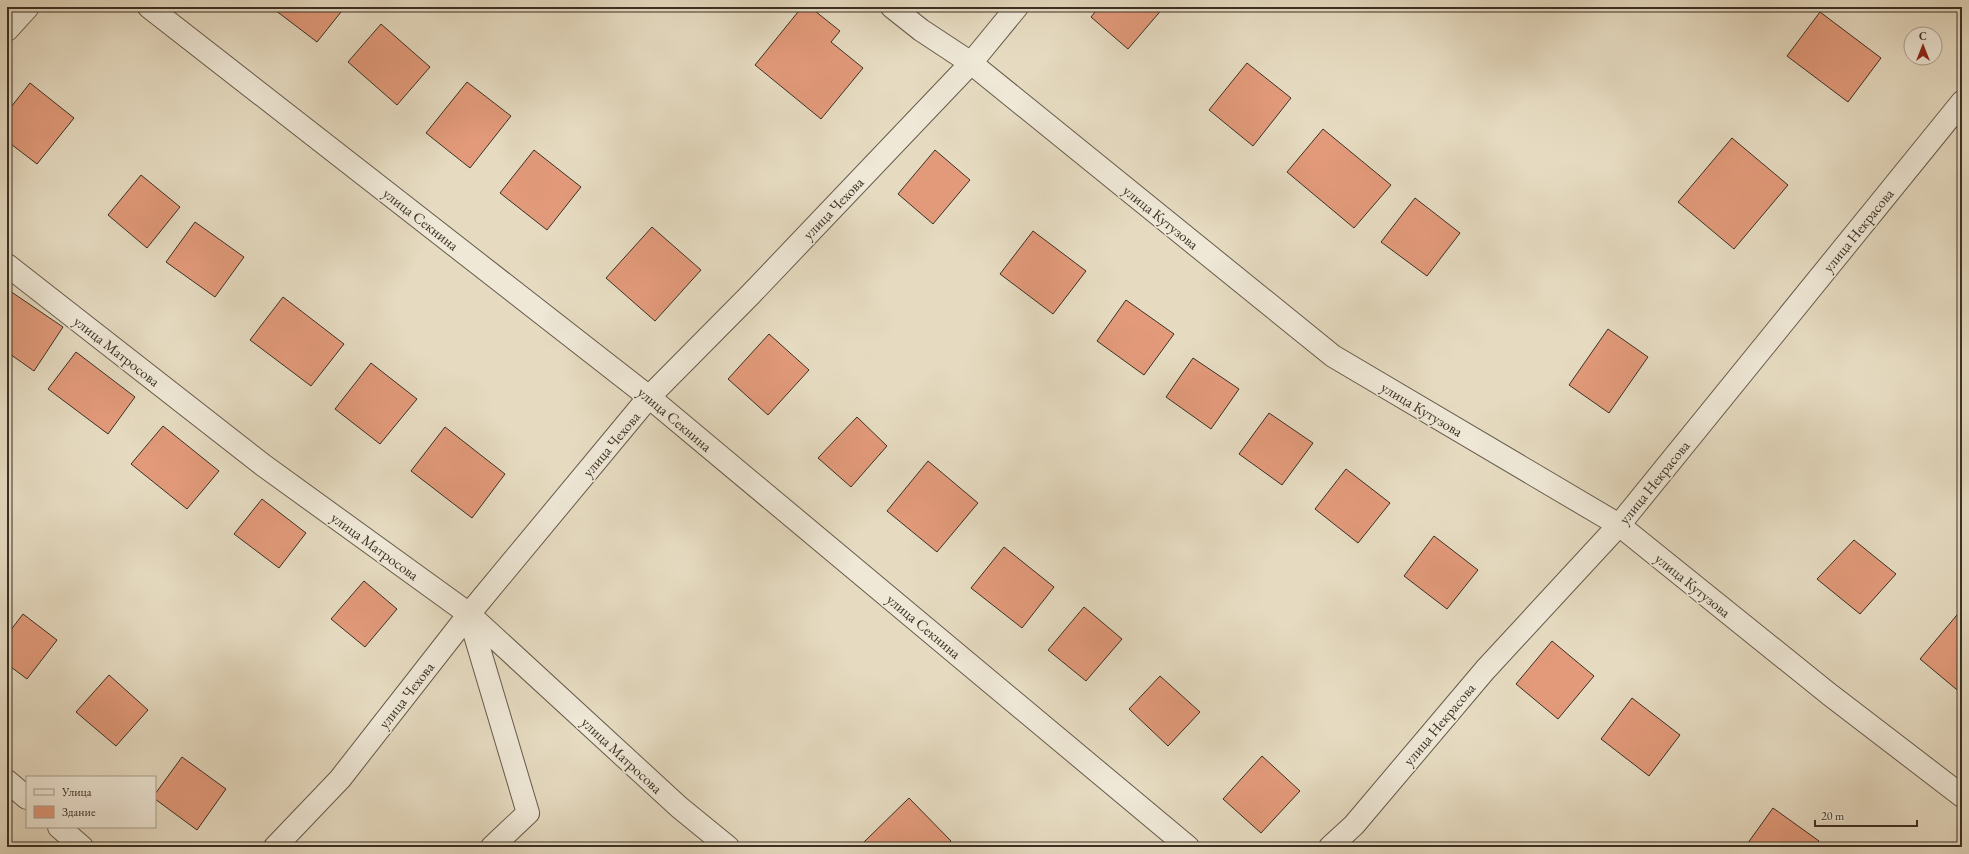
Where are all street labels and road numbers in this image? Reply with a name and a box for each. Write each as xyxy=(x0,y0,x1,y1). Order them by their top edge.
street label: улица Чехова xyxy=(798,173,868,243)
street label: улица Кутузова xyxy=(1119,181,1203,253)
street label: улица Секнина xyxy=(379,183,463,255)
street label: улица Некрасова xyxy=(1818,184,1898,276)
street label: улица Матросова xyxy=(70,311,164,391)
street label: улица Кутузова xyxy=(1378,377,1466,441)
street label: улица Секнина xyxy=(634,382,716,456)
street label: улица Чехова xyxy=(578,407,644,481)
street label: улица Некрасова xyxy=(1614,436,1694,528)
street label: улица Матросова xyxy=(327,508,423,584)
street label: улица Кутузова xyxy=(1651,549,1735,621)
street label: улица Секнина xyxy=(883,589,965,663)
street label: улица Чехова xyxy=(374,658,438,732)
street label: улица Некрасова xyxy=(1399,679,1479,769)
street label: улица Матросова xyxy=(577,713,667,797)

